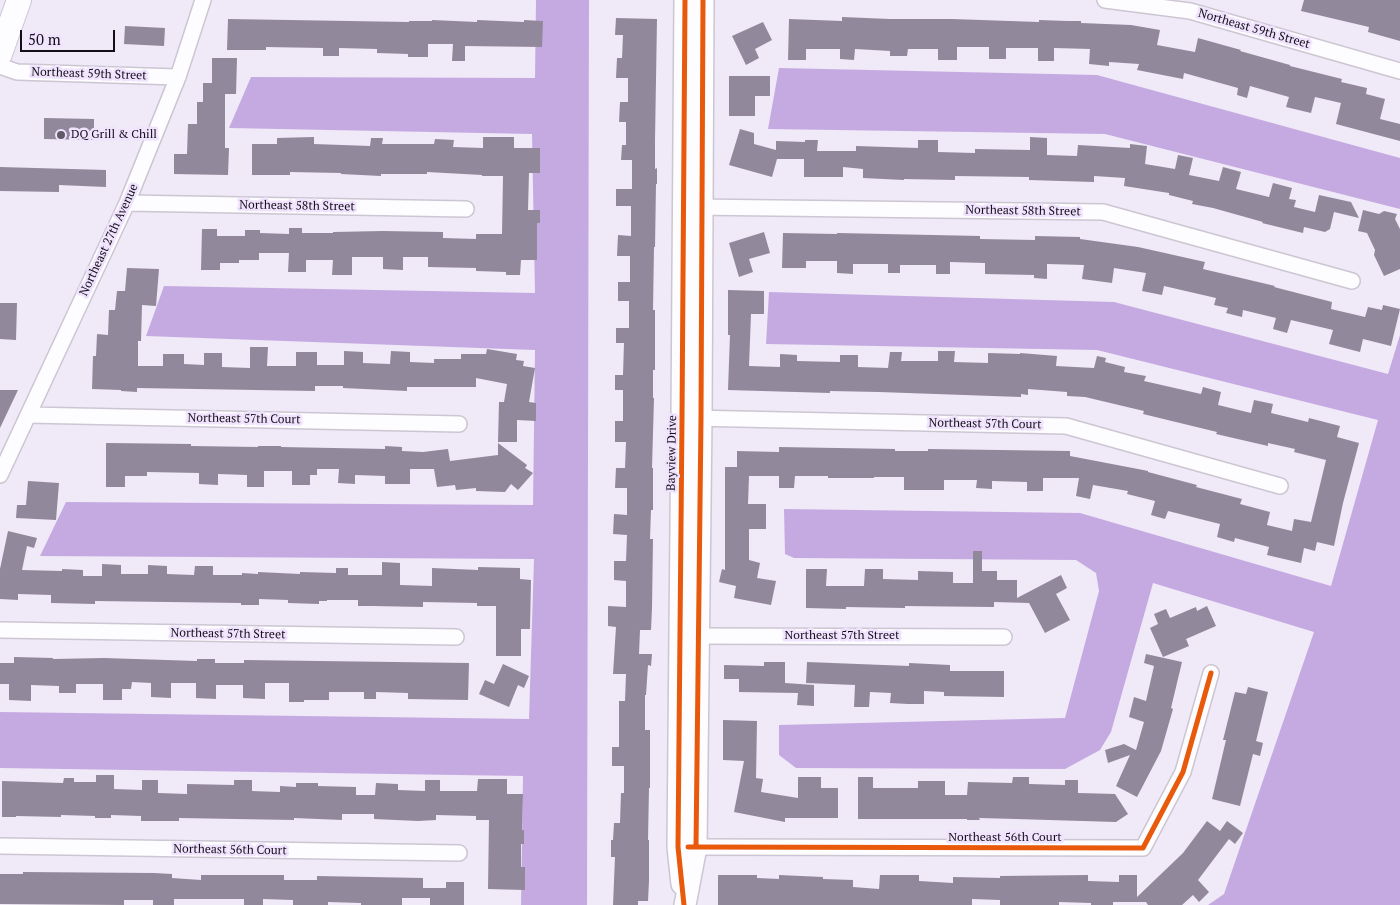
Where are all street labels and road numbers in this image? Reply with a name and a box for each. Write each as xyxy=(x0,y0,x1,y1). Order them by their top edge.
street label: Northeast 59th Street xyxy=(1197,6,1311,52)
street label: Northeast 59th Street xyxy=(31,65,147,83)
street label: Northeast 27th Avenue xyxy=(77,182,141,298)
street label: Northeast 58th Street xyxy=(239,198,355,214)
street label: Northeast 58th Street xyxy=(965,203,1081,219)
street label: Northeast 57th Court xyxy=(187,411,301,427)
street label: Bayview Drive xyxy=(664,415,680,491)
street label: Northeast 57th Court xyxy=(928,416,1042,432)
street label: Northeast 57th Street xyxy=(170,626,286,642)
street label: Northeast 57th Street xyxy=(785,629,899,643)
street label: Northeast 56th Court xyxy=(948,831,1062,845)
street label: Northeast 56th Court xyxy=(173,842,287,858)

